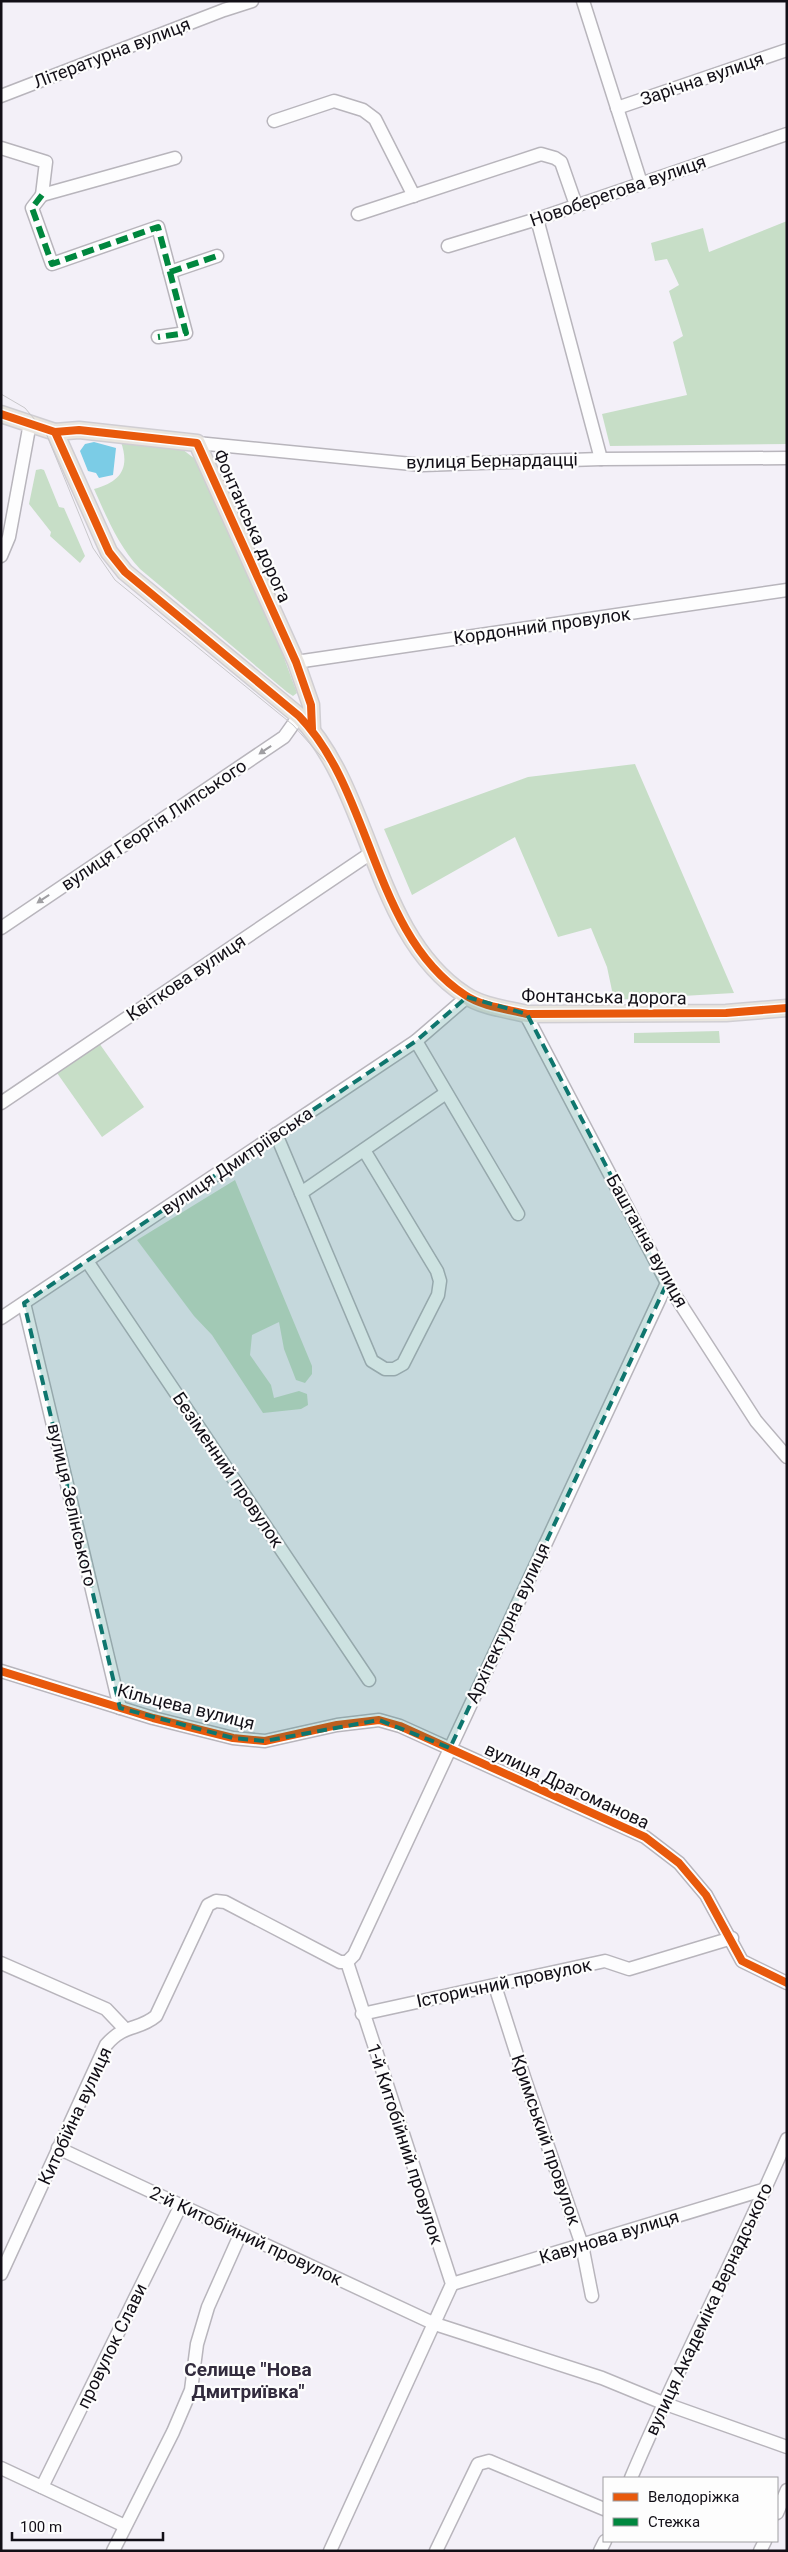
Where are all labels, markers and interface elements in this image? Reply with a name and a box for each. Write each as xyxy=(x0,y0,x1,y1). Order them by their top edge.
street label: Літературна вулиця xyxy=(30,13,193,92)
street label: Зарічна вулиця xyxy=(637,48,766,109)
street label: Новоберегова вулиця xyxy=(527,151,709,231)
street label: Фонтанська дорога xyxy=(209,446,296,606)
street label: вулиця Бернардацці xyxy=(406,449,578,472)
street label: Кордонний провулок xyxy=(452,603,632,648)
one-way arrow xyxy=(259,745,272,755)
street label: вулиця Георгія Липського xyxy=(57,755,250,895)
one-way arrow xyxy=(37,894,50,904)
street label: Квіткова вулиця xyxy=(122,930,249,1025)
street label: Фонтанська дорога xyxy=(521,985,687,1008)
street label: вулиця Дмитріївська xyxy=(157,1102,316,1219)
street label: Баштанна вулиця xyxy=(602,1171,693,1311)
street label: Безіменний провулок xyxy=(169,1388,288,1552)
street label: вулиця Зелінського xyxy=(44,1421,101,1588)
street label: Архітектурна вулиця xyxy=(461,1539,554,1706)
street label: Кільцева вулиця xyxy=(115,1679,257,1734)
street label: вулиця Драгоманова xyxy=(482,1738,653,1833)
street label: Історичний провулок xyxy=(415,1954,594,2011)
street label: 1-й Китобійний провулок xyxy=(363,2041,448,2247)
street label: Китобійна вулиця xyxy=(33,2044,116,2188)
street label: Кримський провулок xyxy=(507,2052,586,2228)
street label: вулиця Академіка Вернадського xyxy=(641,2179,776,2438)
street label: 2-й Китобійний провулок xyxy=(147,2182,346,2290)
street label: Кавунова вулиця xyxy=(536,2205,681,2268)
street label: провулок Слави xyxy=(72,2280,151,2412)
district label: Селище "Нова Дмитриївка" xyxy=(184,2358,312,2403)
legend xyxy=(603,2477,778,2542)
text: Велодоріжка xyxy=(648,2488,739,2506)
scale bar xyxy=(12,2510,164,2542)
text: Стежка xyxy=(648,2513,700,2531)
text: 100 m xyxy=(20,2518,62,2536)

